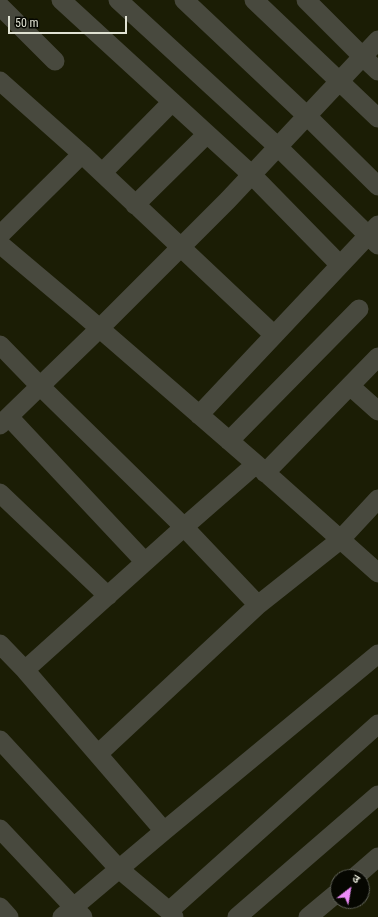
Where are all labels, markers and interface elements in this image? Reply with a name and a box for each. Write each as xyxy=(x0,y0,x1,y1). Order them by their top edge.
scale bar xyxy=(10,8,129,34)
text: 50 m xyxy=(15,16,39,30)
north arrow xyxy=(330,869,370,909)
text: उ xyxy=(350,872,362,886)

